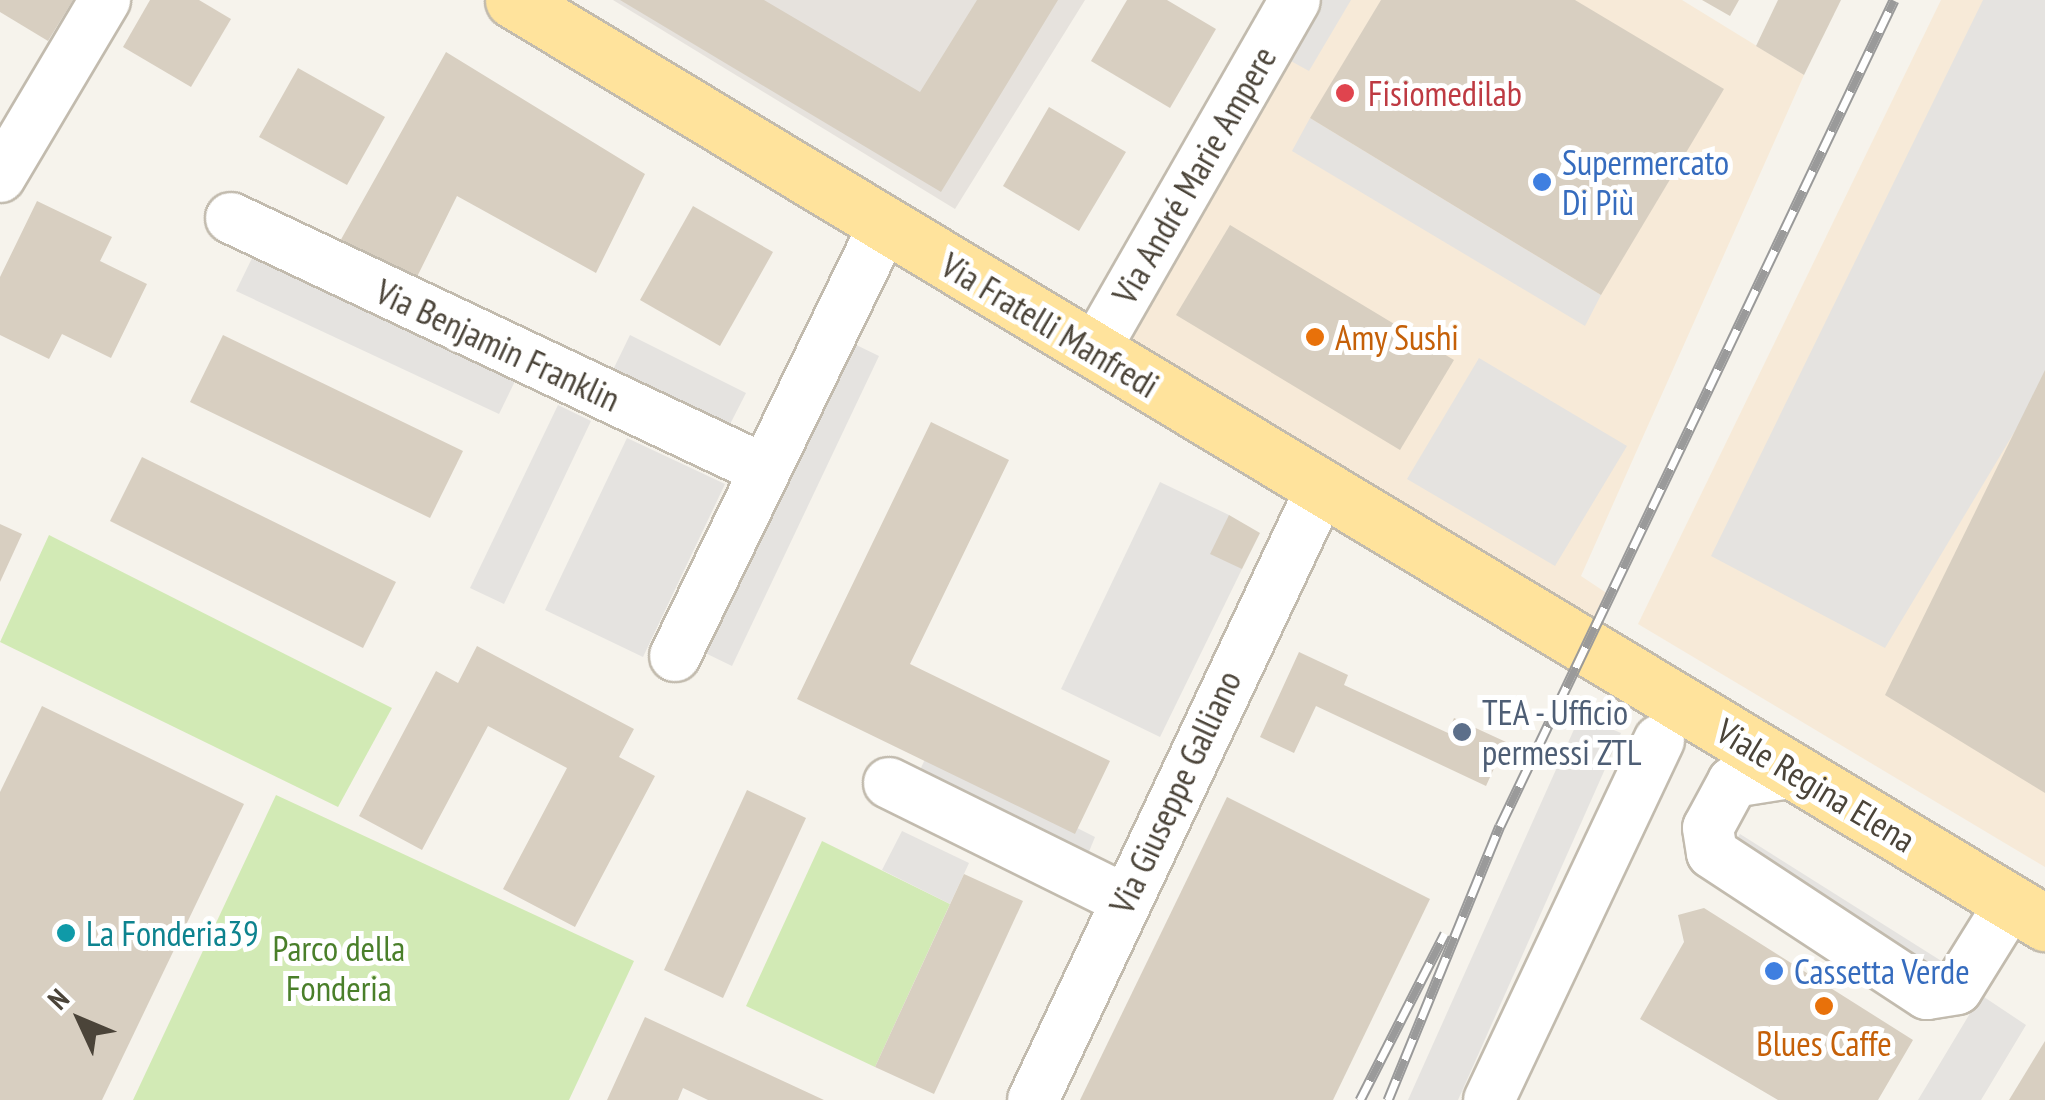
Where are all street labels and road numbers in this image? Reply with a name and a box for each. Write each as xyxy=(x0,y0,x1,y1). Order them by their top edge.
street label: Via André Marie Ampere xyxy=(1103,38,1285,312)
street label: Via Fratelli Manfredi xyxy=(934,244,1166,406)
street label: Via Benjamin Franklin xyxy=(369,270,627,420)
street label: Via Giuseppe Galliano xyxy=(1100,664,1250,920)
street label: Viale Regina Elena xyxy=(1709,709,1923,861)

